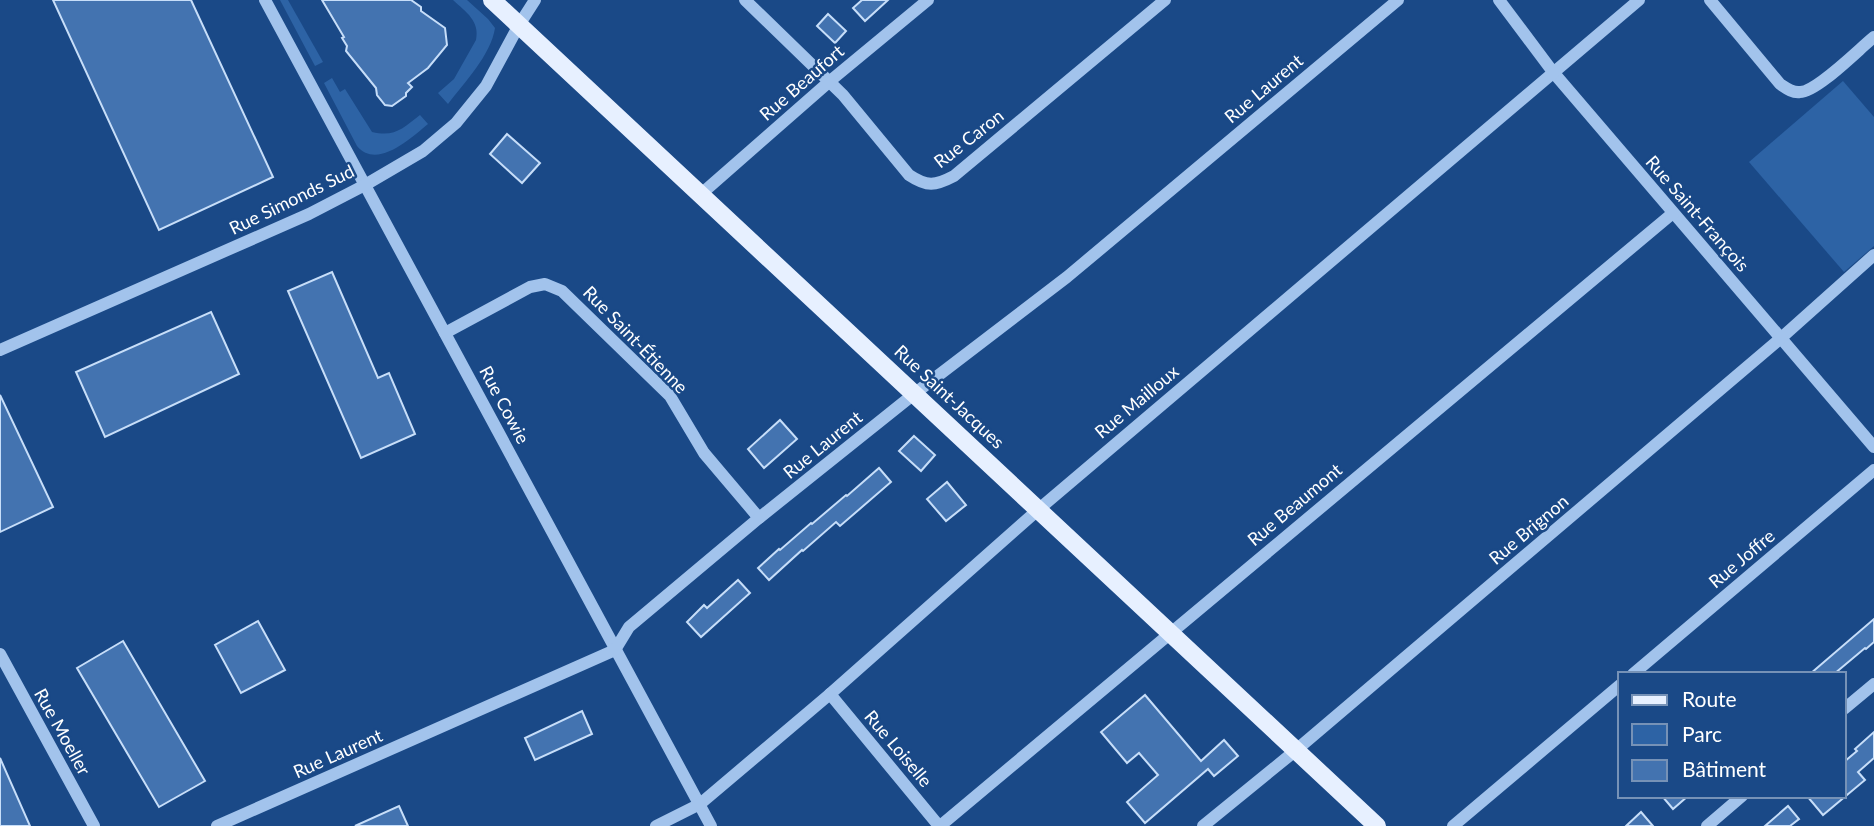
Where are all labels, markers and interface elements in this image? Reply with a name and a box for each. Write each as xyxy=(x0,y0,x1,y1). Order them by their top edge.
street label: Rue Beaufort xyxy=(755,39,848,125)
street label: Rue Laurent xyxy=(1220,49,1307,127)
street label: Rue Caron xyxy=(929,104,1008,172)
street label: Rue Saint-François xyxy=(1641,151,1754,276)
street label: Rue Simonds Sud xyxy=(225,159,358,239)
street label: Rue Saint-Étienne xyxy=(579,281,693,398)
street label: Rue Saint-Jacques xyxy=(890,340,1009,453)
street label: Rue Mailloux xyxy=(1090,360,1183,443)
street label: Rue Cowie xyxy=(475,362,535,447)
street label: Rue Laurent xyxy=(778,405,867,483)
street label: Rue Beaumont xyxy=(1243,458,1346,550)
street label: Rue Brignon xyxy=(1484,490,1573,569)
street label: Rue Joffre xyxy=(1704,524,1779,592)
legend xyxy=(1618,672,1846,798)
street label: Rue Moeller xyxy=(30,684,96,779)
text: Route xyxy=(1682,686,1737,711)
street label: Rue Loiselle xyxy=(860,705,937,791)
text: Parc xyxy=(1682,721,1722,746)
street label: Rue Laurent xyxy=(290,723,386,783)
text: Bâtiment xyxy=(1682,756,1767,781)

